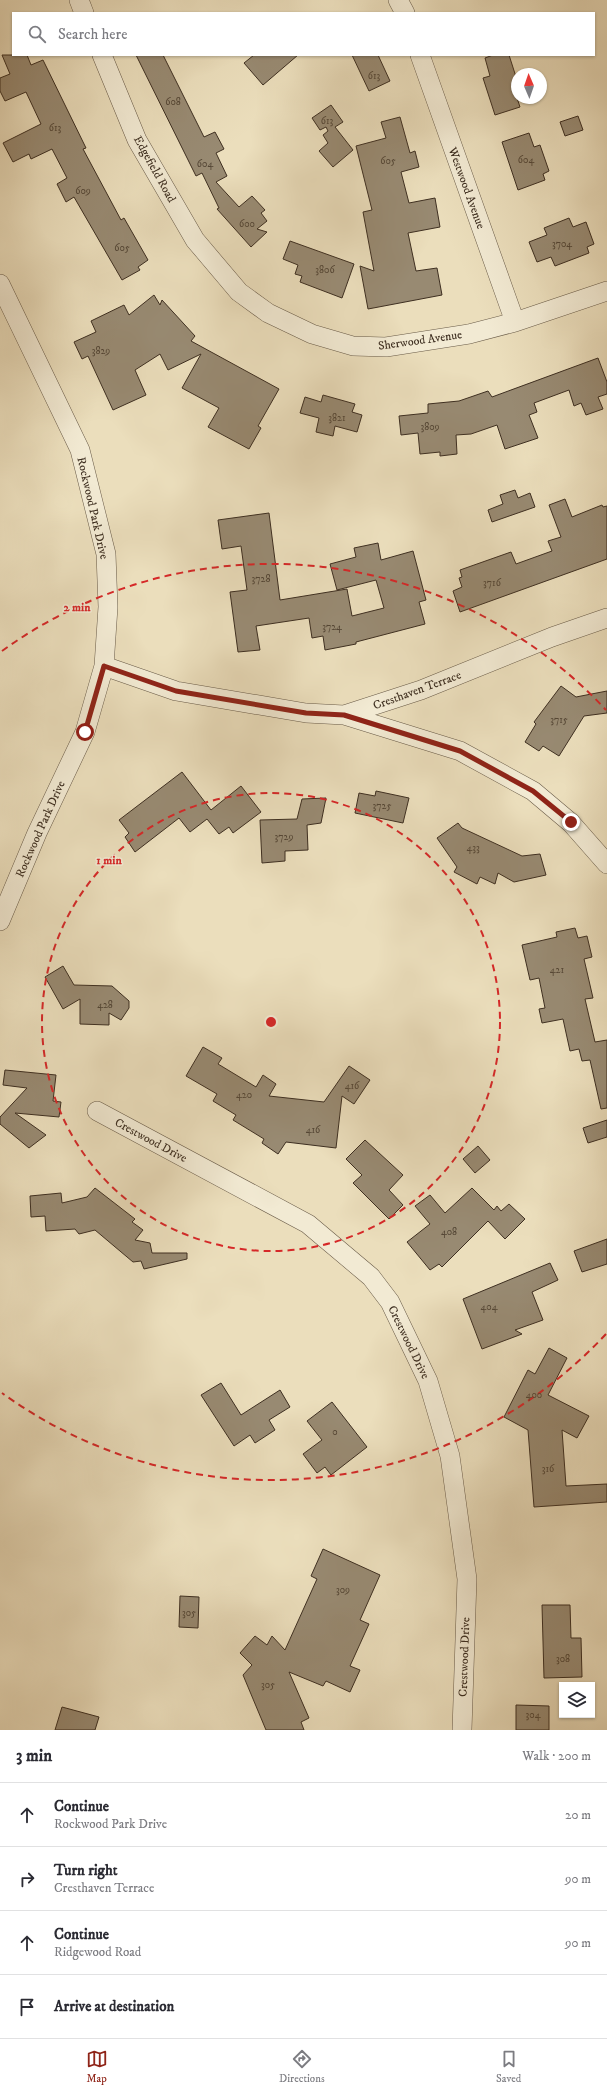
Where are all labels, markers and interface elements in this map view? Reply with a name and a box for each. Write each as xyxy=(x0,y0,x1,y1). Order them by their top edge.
search box xyxy=(12,12,595,56)
icon: search xyxy=(26,23,48,45)
text: Search here xyxy=(58,25,127,44)
north arrow xyxy=(511,68,547,104)
house number: 613 xyxy=(368,70,381,82)
house number: 608 xyxy=(165,96,181,108)
house number: 613 xyxy=(321,115,334,127)
house number: 613 xyxy=(49,122,62,134)
street label: Edgefield Road xyxy=(130,133,179,205)
street label: Westwood Avenue xyxy=(444,144,488,231)
house number: 604 xyxy=(518,154,534,166)
house number: 605 xyxy=(380,155,396,167)
house number: 604 xyxy=(197,158,213,170)
house number: 609 xyxy=(75,185,91,197)
house number: 600 xyxy=(239,218,255,230)
house number: 3704 xyxy=(552,238,572,250)
house number: 605 xyxy=(114,242,130,254)
house number: 3806 xyxy=(315,264,335,276)
street label: Sherwood Avenue xyxy=(377,327,463,354)
house number: 3829 xyxy=(92,345,110,357)
house number: 3821 xyxy=(328,412,346,424)
house number: 3809 xyxy=(420,421,440,433)
street label: Rockwood Park Drive xyxy=(73,456,112,561)
house number: 3728 xyxy=(252,573,270,585)
house number: 3716 xyxy=(483,577,502,589)
text: 2 min xyxy=(64,600,91,615)
house number: 3724 xyxy=(322,621,342,633)
street label: Cresthaven Terrace xyxy=(371,668,463,713)
house number: 3715 xyxy=(550,714,568,726)
route start xyxy=(76,723,94,741)
street label: Rockwood Park Drive xyxy=(12,778,69,880)
house number: 3725 xyxy=(373,800,391,812)
route end xyxy=(562,813,580,831)
house number: 3729 xyxy=(275,831,293,843)
house number: 433 xyxy=(466,842,480,854)
text: 1 min xyxy=(96,853,122,868)
house number: 421 xyxy=(550,964,564,976)
house number: 428 xyxy=(97,999,113,1011)
centre of rings xyxy=(264,1015,278,1029)
house number: 416 xyxy=(345,1080,360,1092)
house number: 420 xyxy=(236,1089,252,1101)
street label: Crestwood Drive xyxy=(112,1115,190,1166)
house number: 416 xyxy=(306,1124,321,1136)
house number: 408 xyxy=(441,1226,457,1238)
house number: 404 xyxy=(481,1301,498,1313)
street label: Crestwood Drive xyxy=(384,1303,433,1381)
house number: 400 xyxy=(526,1389,542,1401)
house number: 0 xyxy=(332,1426,338,1438)
house number: 316 xyxy=(542,1463,555,1475)
house number: 309 xyxy=(336,1584,350,1596)
house number: 305 xyxy=(182,1607,196,1619)
street label: Crestwood Drive xyxy=(456,1617,473,1697)
house number: 308 xyxy=(556,1653,570,1665)
house number: 305 xyxy=(261,1679,275,1691)
map controls xyxy=(559,1682,595,1718)
button: layers xyxy=(559,1682,595,1718)
house number: 304 xyxy=(526,1709,541,1721)
text: 3 min xyxy=(16,1745,52,1767)
text: Walk · 200 m xyxy=(522,1748,591,1764)
text: Continue xyxy=(54,1797,109,1816)
icon: ahead xyxy=(16,1804,38,1826)
text: 20 m xyxy=(565,1807,591,1823)
text: Rockwood Park Drive xyxy=(54,1816,167,1832)
text: Turn right xyxy=(54,1861,117,1880)
icon: right xyxy=(16,1868,38,1890)
text: 90 m xyxy=(565,1871,591,1887)
text: Cresthaven Terrace xyxy=(54,1880,154,1896)
text: Continue xyxy=(54,1925,109,1944)
icon: ahead xyxy=(16,1932,38,1954)
text: 90 m xyxy=(565,1935,591,1951)
text: Ridgewood Road xyxy=(54,1944,141,1960)
icon: arrive xyxy=(16,1996,38,2018)
text: Arrive at destination xyxy=(54,1997,174,2016)
tab: Map xyxy=(86,2048,108,2086)
tab: Directions xyxy=(279,2048,325,2086)
tab: Saved xyxy=(496,2048,521,2086)

